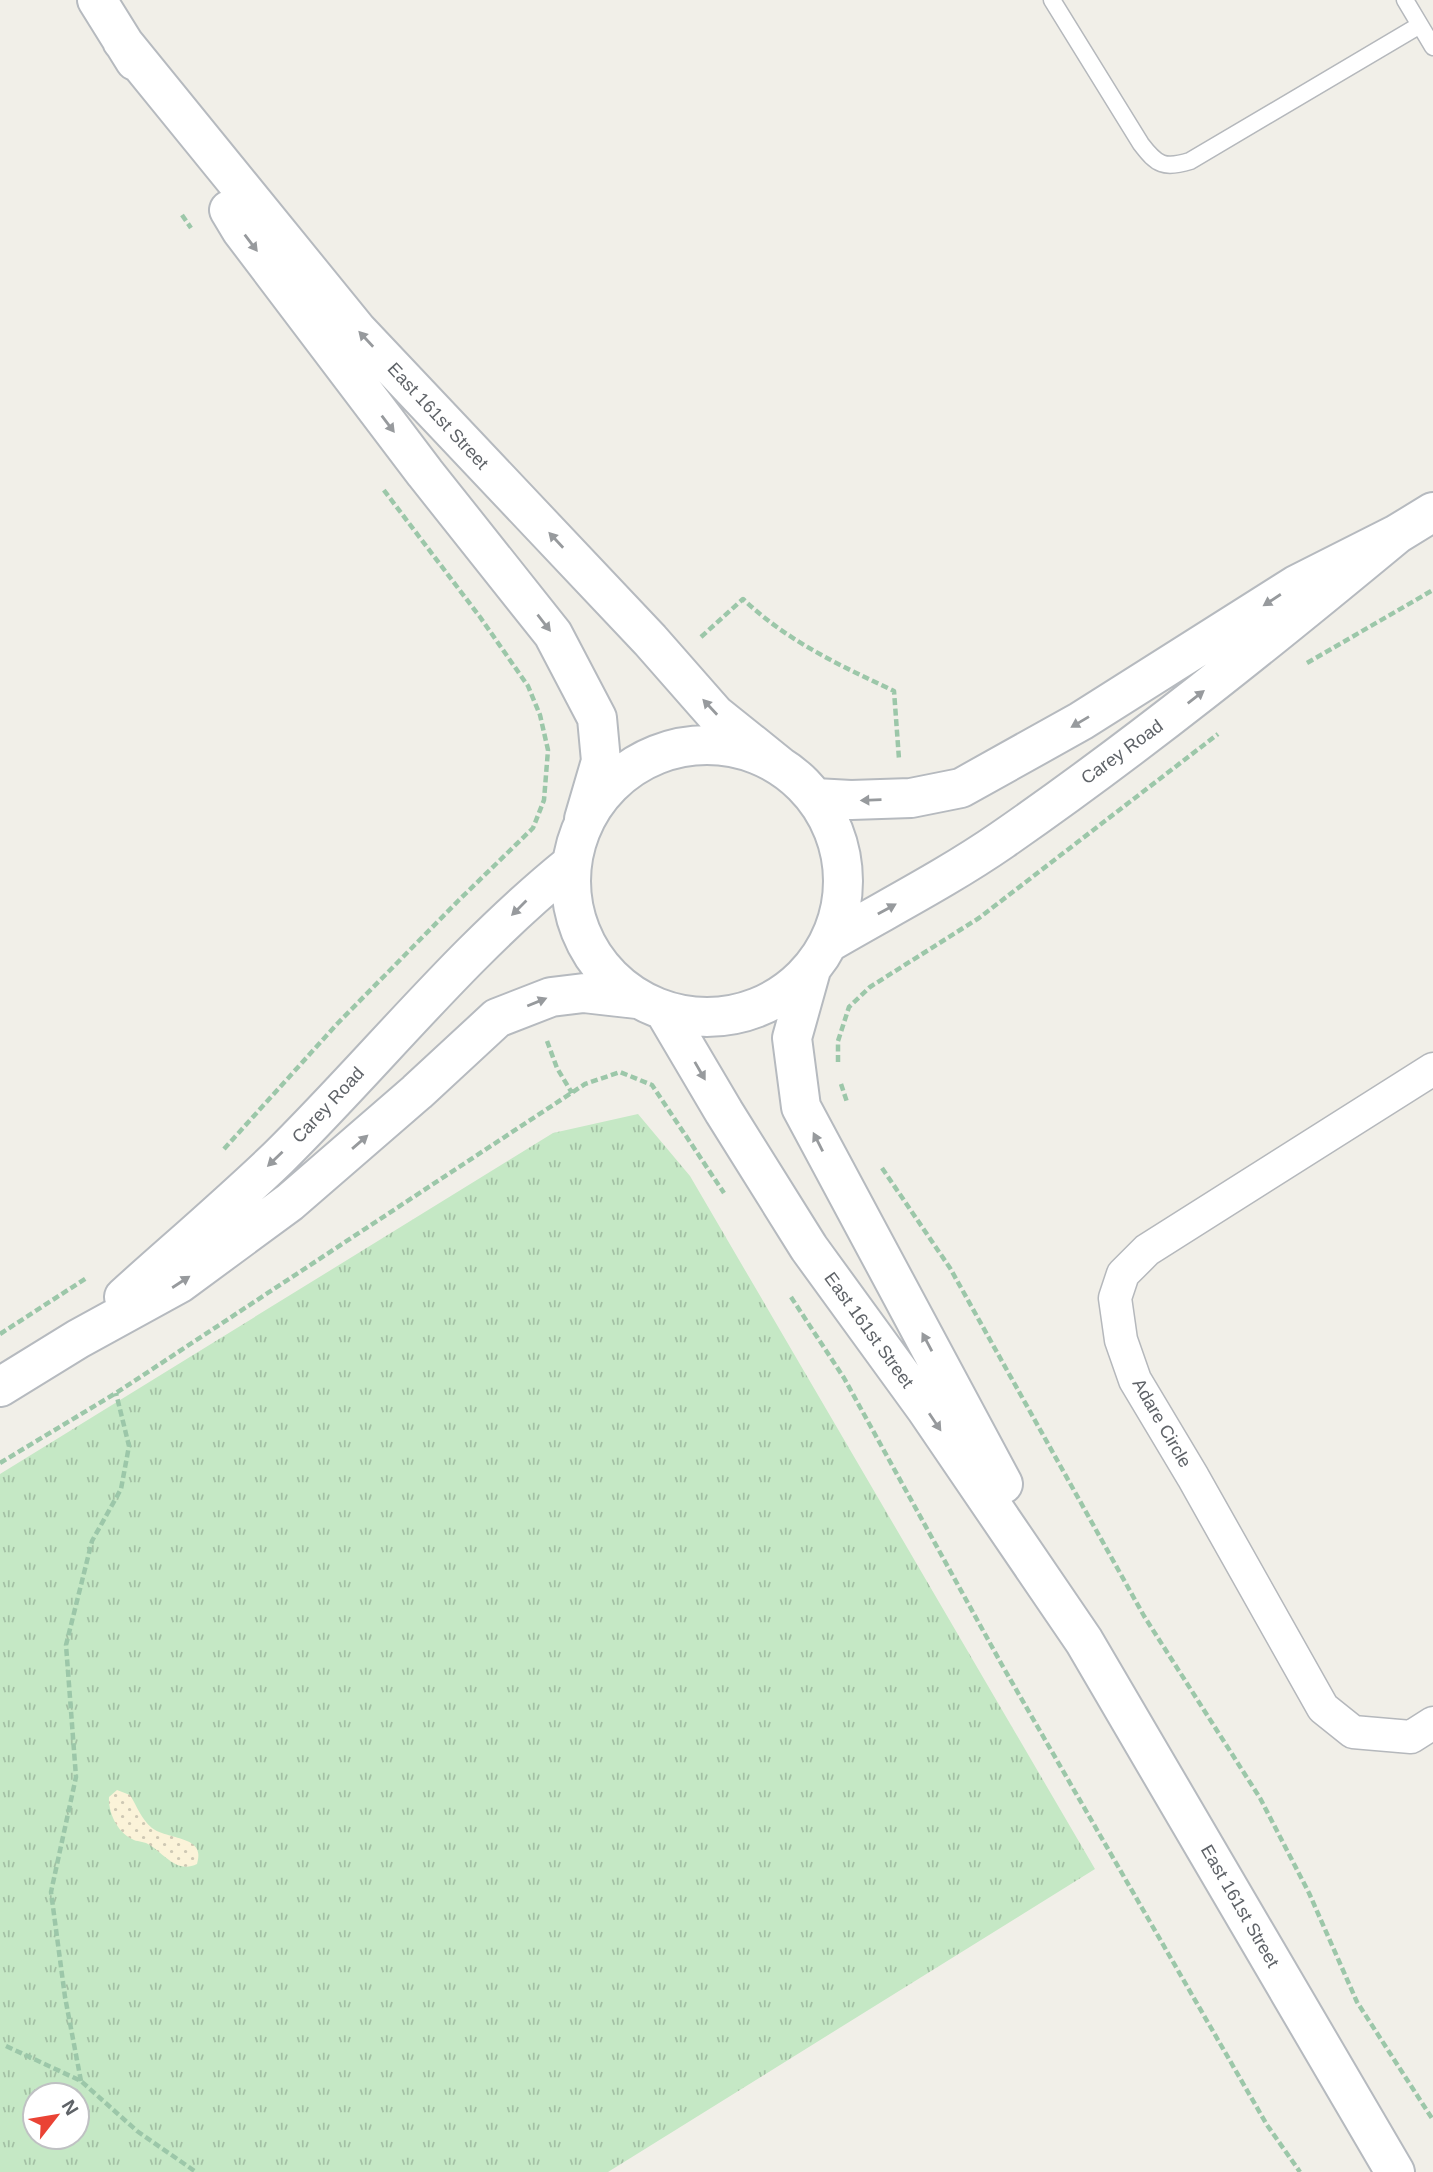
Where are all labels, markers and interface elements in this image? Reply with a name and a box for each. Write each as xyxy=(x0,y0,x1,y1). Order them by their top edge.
one-way arrow xyxy=(243,234,257,252)
one-way arrow xyxy=(357,331,374,348)
street label: East 161st Street xyxy=(384,359,492,473)
one-way arrow xyxy=(381,415,395,433)
one-way arrow xyxy=(548,532,564,549)
one-way arrow xyxy=(1262,593,1282,606)
one-way arrow xyxy=(536,613,551,631)
one-way arrow xyxy=(1187,690,1204,705)
one-way arrow xyxy=(702,699,718,716)
one-way arrow xyxy=(1070,715,1089,728)
street label: Carey Road xyxy=(1077,716,1167,788)
one-way arrow xyxy=(860,794,882,805)
one-way arrow xyxy=(511,900,527,916)
one-way arrow xyxy=(877,903,897,914)
one-way arrow xyxy=(526,997,547,1008)
one-way arrow xyxy=(694,1061,706,1080)
street label: Carey Road xyxy=(288,1063,368,1147)
one-way arrow xyxy=(813,1132,824,1152)
one-way arrow xyxy=(351,1135,368,1150)
one-way arrow xyxy=(267,1151,284,1168)
street label: East 161st Street xyxy=(820,1268,918,1392)
one-way arrow xyxy=(171,1275,190,1288)
one-way arrow xyxy=(921,1332,933,1352)
street label: Adare Circle xyxy=(1129,1375,1195,1471)
one-way arrow xyxy=(928,1413,941,1432)
street label: East 161st Street xyxy=(1197,1841,1283,1971)
north arrow xyxy=(21,2081,91,2151)
text: N xyxy=(58,2096,83,2119)

